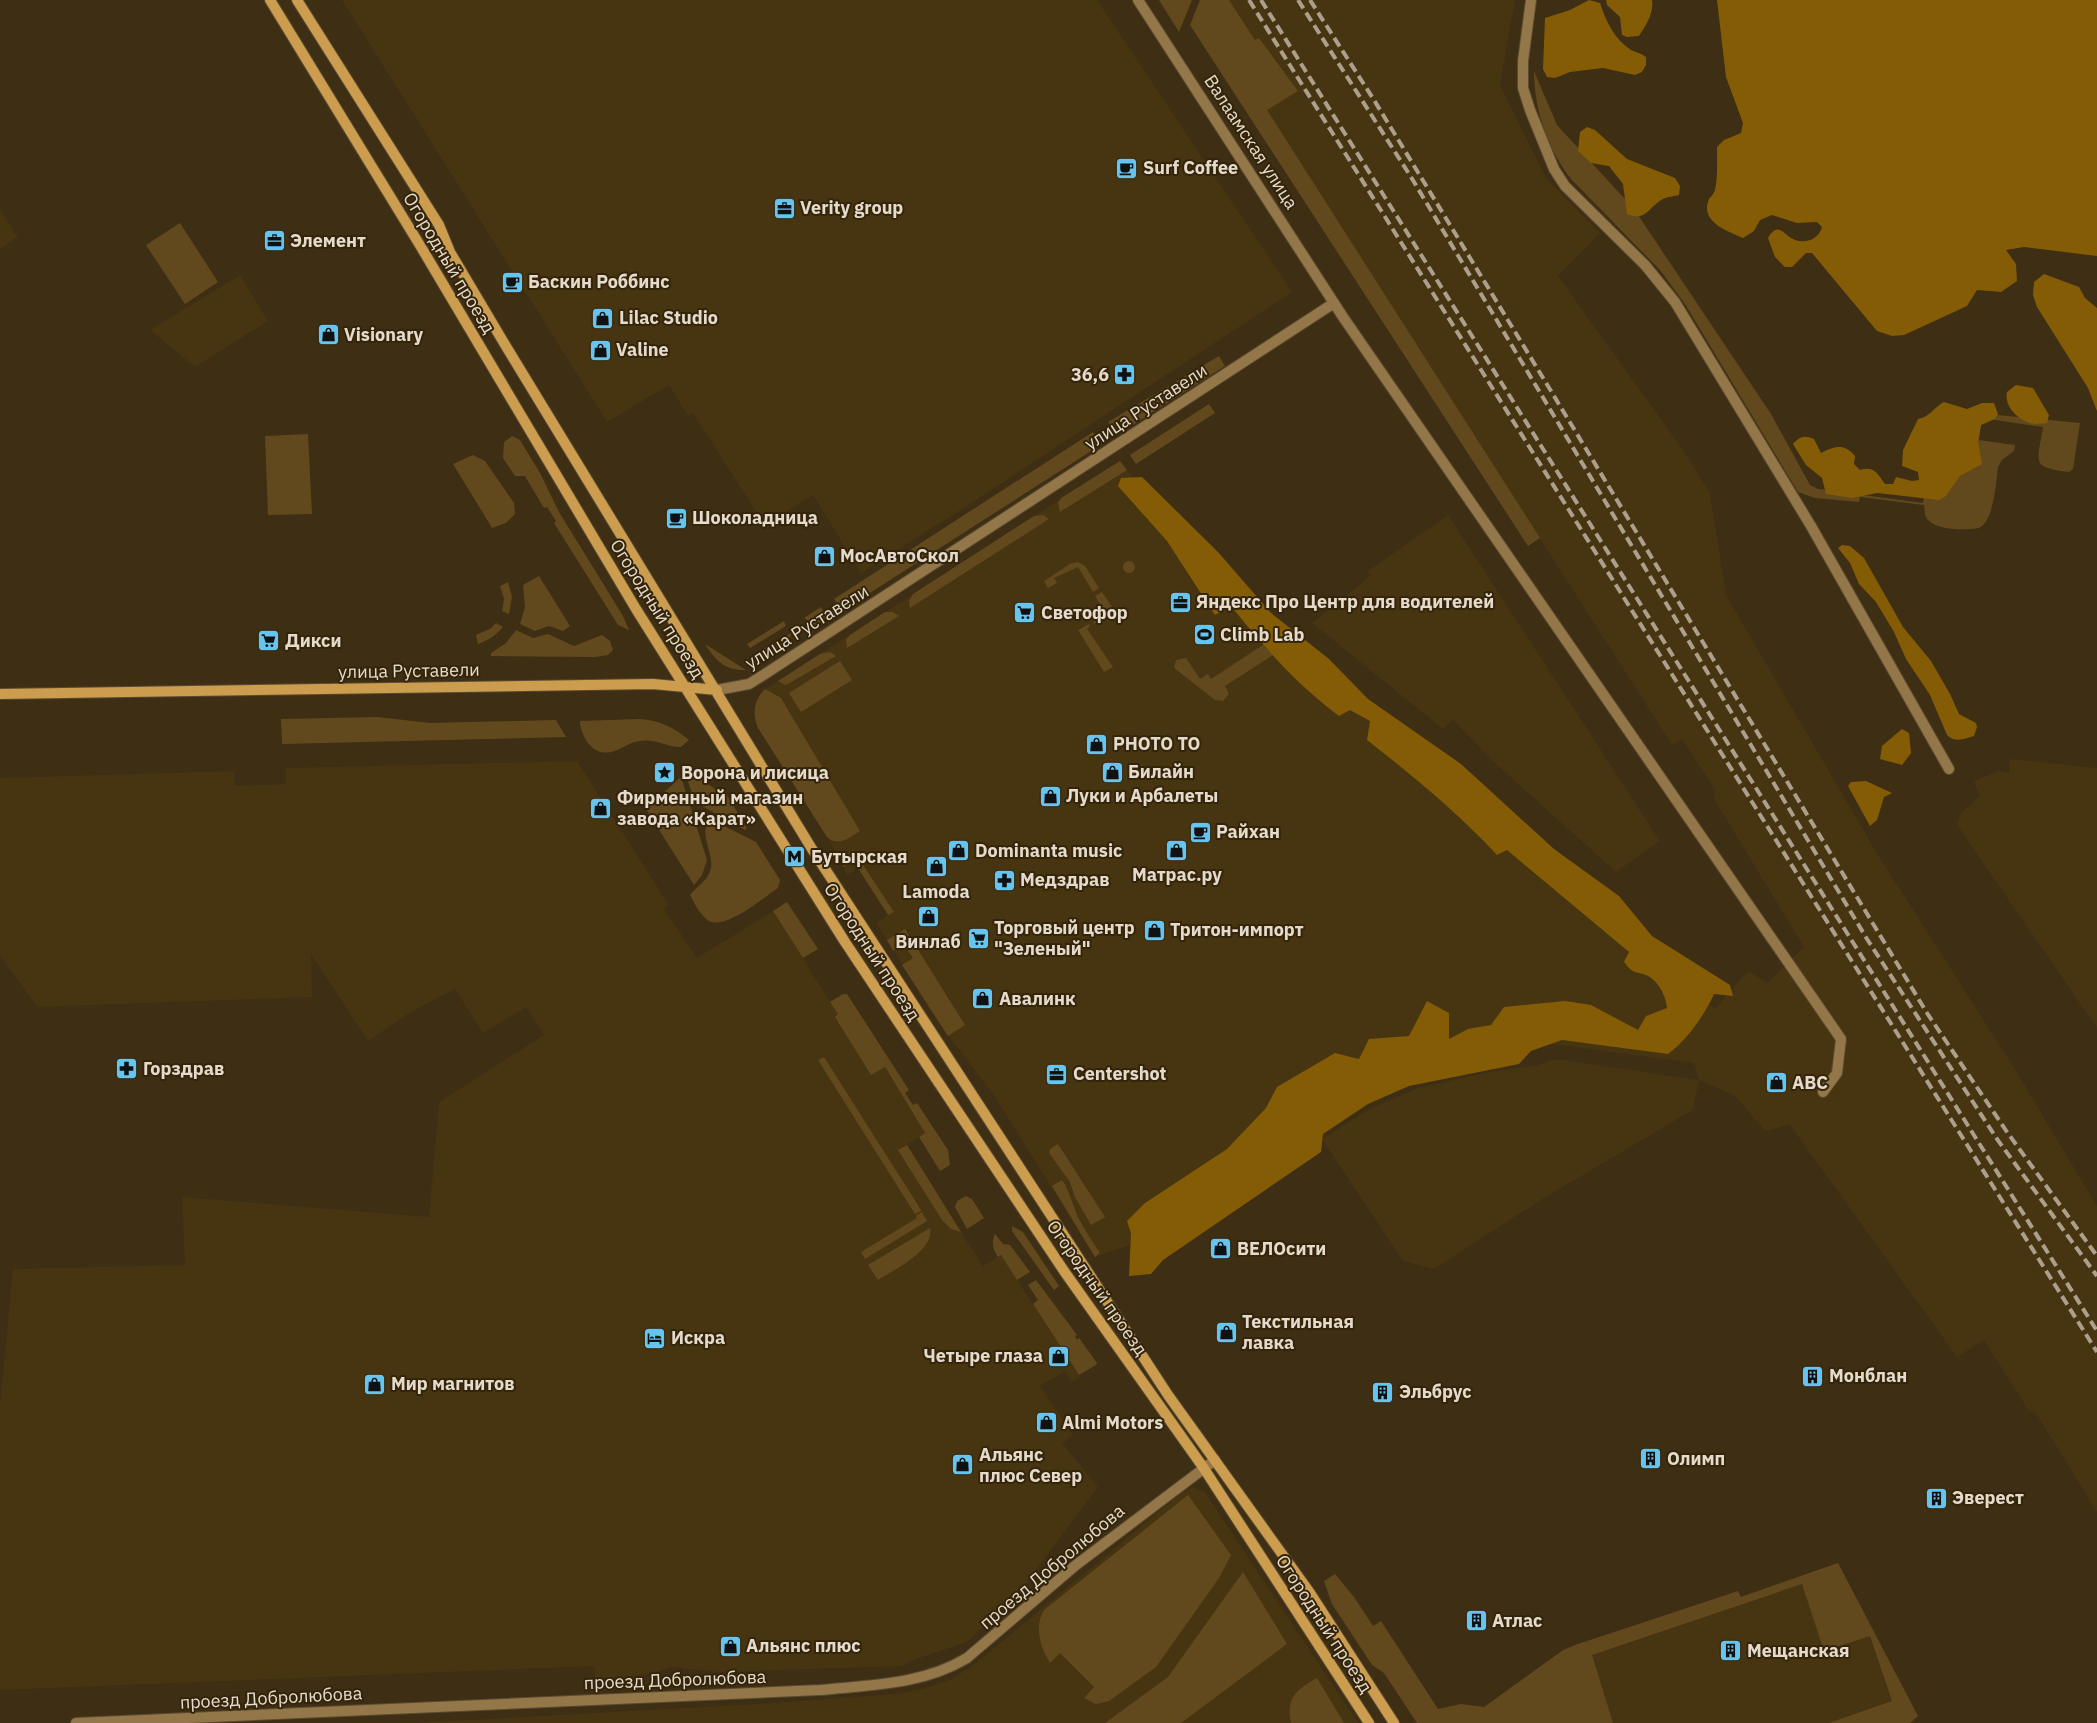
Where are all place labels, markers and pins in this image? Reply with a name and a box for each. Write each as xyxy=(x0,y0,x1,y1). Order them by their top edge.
cafe icon: Surf Coffee xyxy=(1115,156,1139,180)
place label: Surf Coffee xyxy=(1143,156,1238,179)
office icon: Verity group xyxy=(772,196,796,220)
place label: Verity group xyxy=(800,196,903,219)
office icon: Элемент xyxy=(262,229,286,253)
place label: Элемент xyxy=(290,229,366,252)
cafe icon: Баскин Роббинс xyxy=(500,270,524,294)
place label: Баскин Роббинс xyxy=(528,270,670,293)
shop icon: Lilac Studio xyxy=(591,306,615,330)
place label: Lilac Studio xyxy=(619,306,718,329)
shop icon: Visionary xyxy=(316,323,340,347)
place label: Visionary xyxy=(344,323,424,346)
shop icon: Valine xyxy=(588,338,612,362)
place label: Valine xyxy=(616,338,669,361)
place label: 36,6 xyxy=(1071,363,1109,386)
pharmacy icon: 36,6 xyxy=(1113,363,1137,387)
cafe icon: Шоколадница xyxy=(664,506,688,530)
place label: Шоколадница xyxy=(692,506,818,529)
shop icon: МосАвтоСкол xyxy=(812,544,836,568)
place label: МосАвтоСкол xyxy=(840,544,959,567)
office icon: Яндекс Про Центр для водителей xyxy=(1168,590,1192,614)
place label: Яндекс Про Центр для водителей xyxy=(1196,590,1494,613)
supermarket icon: Светофор xyxy=(1013,601,1037,625)
place label: Светофор xyxy=(1041,601,1128,624)
sports icon: Climb Lab xyxy=(1192,623,1216,647)
place label: Climb Lab xyxy=(1220,623,1304,646)
supermarket icon: Дикси xyxy=(257,629,281,653)
place label: Дикси xyxy=(285,629,341,652)
shop icon: PHOTO TO xyxy=(1085,732,1109,756)
place label: PHOTO TO xyxy=(1113,732,1200,755)
shop icon: Билайн xyxy=(1100,760,1124,784)
place label: Билайн xyxy=(1128,760,1194,783)
place icon: Ворона и лисица xyxy=(653,761,677,785)
place label: Ворона и лисица xyxy=(681,761,829,784)
shop icon: Луки и Арбалеты xyxy=(1038,784,1062,808)
place label: Луки и Арбалеты xyxy=(1066,784,1218,807)
place label: Фирменный магазин завода «Карат» xyxy=(617,786,803,830)
shop icon: Фирменный магазин завода «Карат» xyxy=(589,796,613,820)
cafe icon: Райхан xyxy=(1188,820,1212,844)
place label: Райхан xyxy=(1216,820,1280,843)
shop icon: Матрас.ру xyxy=(1165,838,1189,862)
shop icon: Dominanta music xyxy=(947,839,971,863)
place label: Dominanta music xyxy=(975,839,1122,862)
metro station icon: Бутырская xyxy=(783,845,807,869)
place label: Бутырская xyxy=(811,845,907,868)
shop icon: Lamoda xyxy=(924,855,948,879)
place label: Матрас.ру xyxy=(1132,863,1222,886)
pharmacy icon: Медздрав xyxy=(992,868,1016,892)
place label: Медздрав xyxy=(1020,868,1110,891)
place label: Lamoda xyxy=(902,880,970,903)
shop icon: Винлаб xyxy=(916,905,940,929)
place label: Торговый центр "Зеленый" xyxy=(994,916,1135,960)
shop icon: Тритон-импорт xyxy=(1142,918,1166,942)
place label: Тритон-импорт xyxy=(1170,918,1304,941)
supermarket icon: Торговый центр "Зеленый" xyxy=(966,926,990,950)
place label: Винлаб xyxy=(895,930,961,953)
shop icon: Авалинк xyxy=(971,987,995,1011)
place label: Авалинк xyxy=(999,987,1076,1010)
pharmacy icon: Горздрав xyxy=(115,1057,139,1081)
place label: Горздрав xyxy=(143,1057,224,1080)
office icon: Centershot xyxy=(1045,1062,1069,1086)
place label: Centershot xyxy=(1073,1062,1167,1085)
shop icon: ABC xyxy=(1764,1071,1788,1095)
place label: ABC xyxy=(1792,1071,1828,1094)
shop icon: ВЕЛОсити xyxy=(1209,1237,1233,1261)
place label: ВЕЛОсити xyxy=(1237,1237,1326,1260)
place label: Текстильная лавка xyxy=(1242,1310,1354,1354)
shop icon: Текстильная лавка xyxy=(1214,1320,1238,1344)
hotel icon: Искра xyxy=(643,1326,667,1350)
place label: Искра xyxy=(671,1326,725,1349)
place label: Четыре глаза xyxy=(924,1344,1043,1367)
shop icon: Четыре глаза xyxy=(1047,1344,1071,1368)
building icon: Монблан xyxy=(1801,1364,1825,1388)
place label: Монблан xyxy=(1829,1364,1907,1387)
shop icon: Мир магнитов xyxy=(363,1372,387,1396)
place label: Мир магнитов xyxy=(391,1372,515,1395)
building icon: Эльбрус xyxy=(1371,1380,1395,1404)
place label: Эльбрус xyxy=(1399,1380,1472,1403)
shop icon: Almi Motors xyxy=(1034,1411,1058,1435)
place label: Almi Motors xyxy=(1062,1411,1163,1434)
place label: Альянс плюс Север xyxy=(979,1443,1082,1487)
building icon: Олимп xyxy=(1639,1447,1663,1471)
place label: Олимп xyxy=(1667,1447,1725,1470)
shop icon: Альянс плюс Север xyxy=(951,1453,975,1477)
building icon: Эверест xyxy=(1924,1486,1948,1510)
place label: Эверест xyxy=(1952,1486,2024,1509)
building icon: Атлас xyxy=(1464,1609,1488,1633)
place label: Атлас xyxy=(1492,1609,1542,1632)
shop icon: Альянс плюс xyxy=(718,1634,742,1658)
place label: Альянс плюс xyxy=(746,1634,861,1657)
building icon: Мещанская xyxy=(1719,1639,1743,1663)
place label: Мещанская xyxy=(1747,1639,1850,1662)

